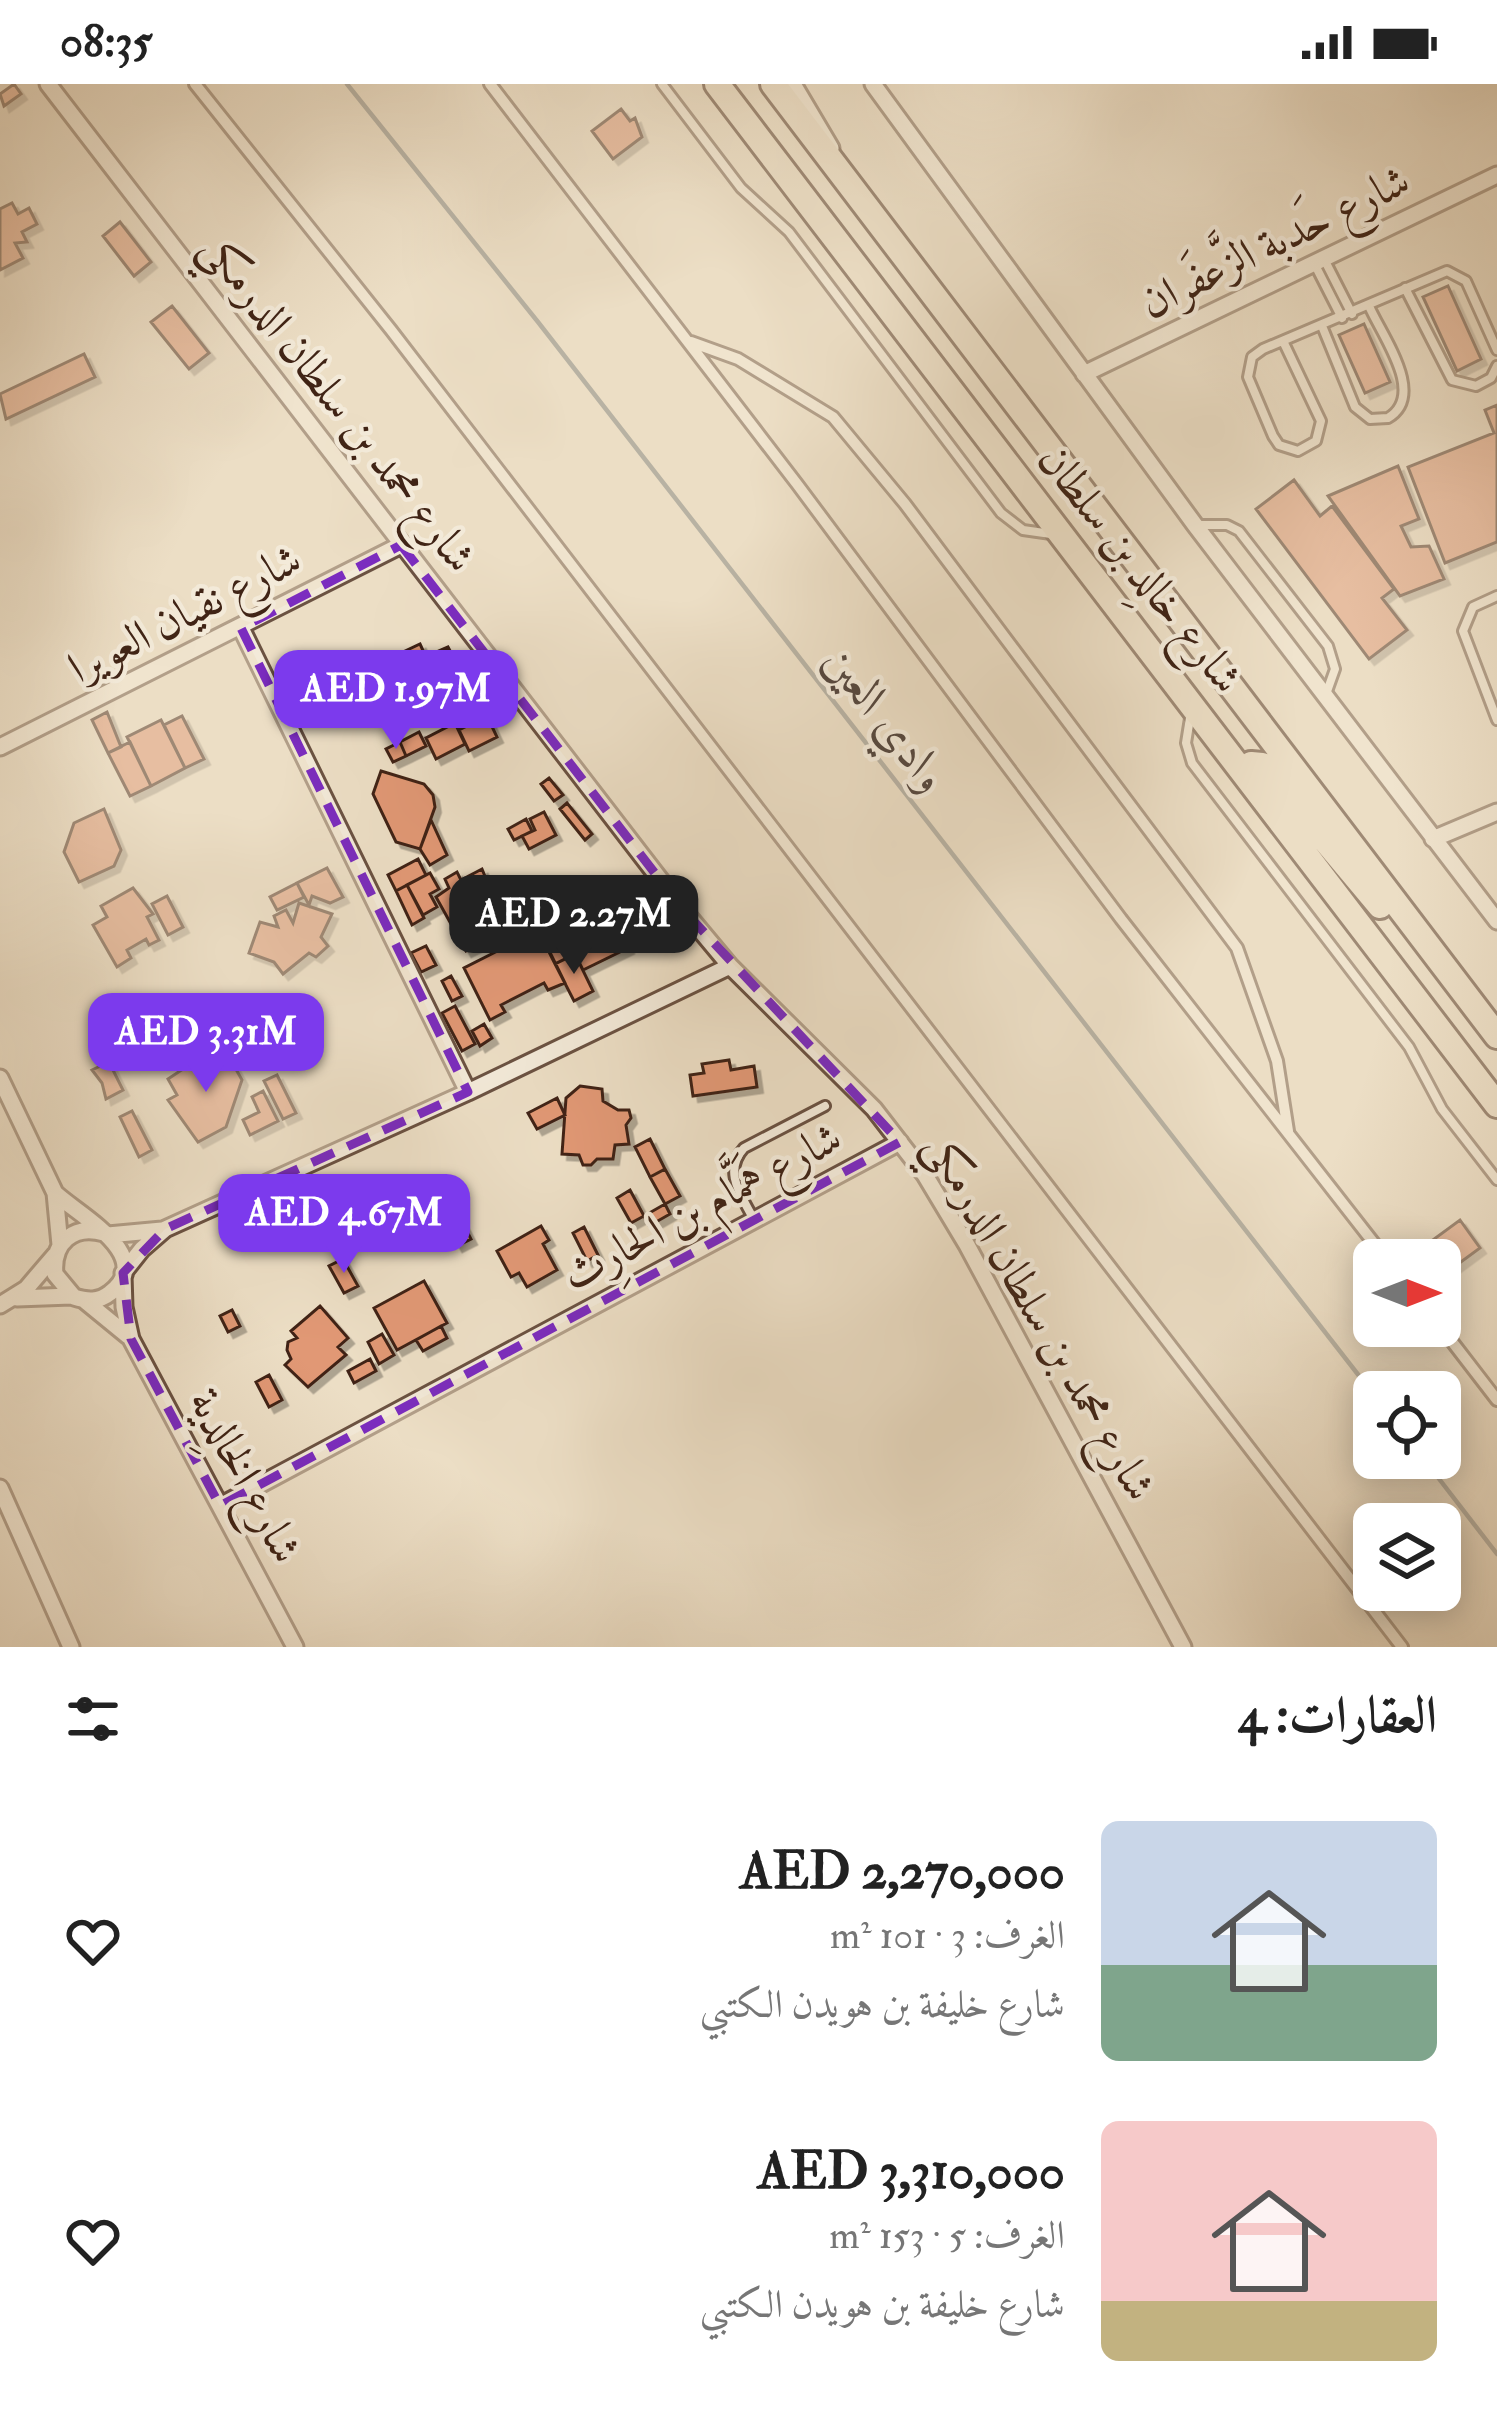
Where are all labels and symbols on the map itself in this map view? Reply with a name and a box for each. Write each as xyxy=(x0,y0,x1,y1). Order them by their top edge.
street label: شارع حَدبة الزَّعفَران xyxy=(1126,143,1423,339)
street label: شارع محمد بن سلطان الدرمكي xyxy=(179,222,488,591)
street label: شارع خالِد بن سلطان xyxy=(1018,433,1255,710)
street label: شارع نقيان العويرا xyxy=(59,531,315,704)
water label: وادي العين xyxy=(804,633,962,809)
pin: AED 1.97M xyxy=(259,650,533,752)
pin: AED 2.27M xyxy=(437,875,711,977)
pin: AED 3.31M xyxy=(69,993,343,1095)
street label: شارع هَمَّام بن الحارِث xyxy=(548,1101,856,1313)
street label: شارع محمد بن سلطان الدرمكي xyxy=(902,1123,1168,1516)
pin: AED 4.67M xyxy=(207,1174,481,1276)
north arrow xyxy=(1353,1239,1461,1347)
street label: شارع الخالِدية xyxy=(168,1379,314,1577)

